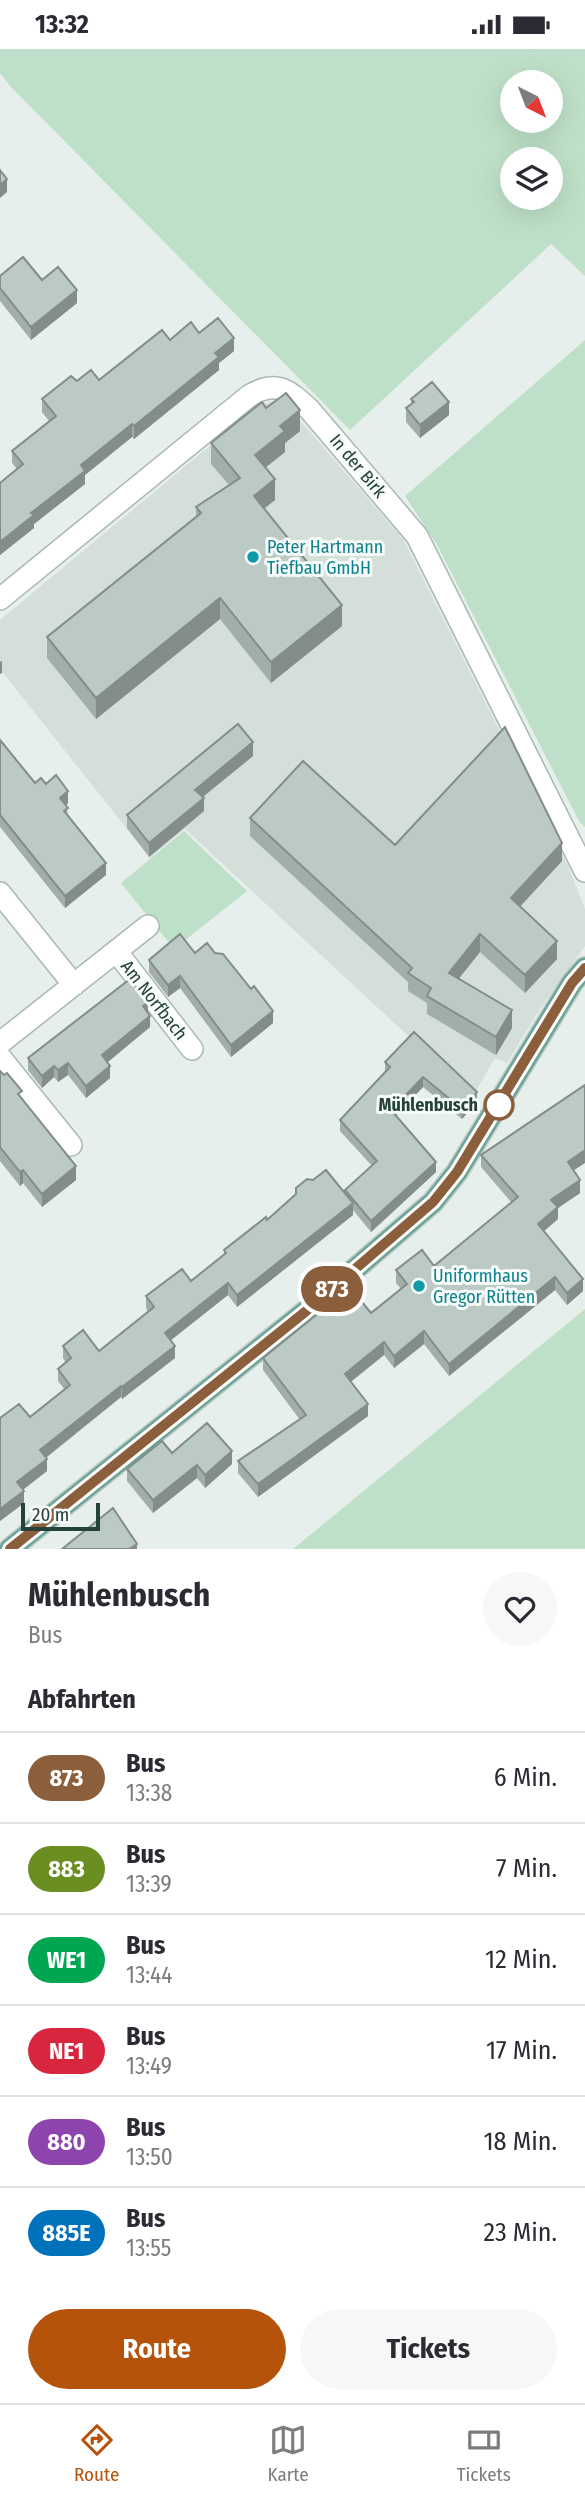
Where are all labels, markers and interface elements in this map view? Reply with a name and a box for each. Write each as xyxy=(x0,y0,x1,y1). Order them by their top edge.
text: 13:32 xyxy=(35,9,89,40)
north arrow xyxy=(500,70,564,133)
map controls xyxy=(500,70,563,210)
button: layers xyxy=(500,147,563,210)
street label: In der Birk xyxy=(325,430,391,503)
place label: Peter Hartmann Tiefbau GmbH xyxy=(267,536,383,579)
marker: Peter Hartmann Tiefbau GmbH xyxy=(245,549,261,565)
street label: Am Norfbach xyxy=(116,956,192,1044)
marker: Mühlenbusch xyxy=(484,1090,514,1120)
place label: Mühlenbusch xyxy=(379,1094,478,1116)
place label: Uniformhaus Gregor Rütten xyxy=(433,1265,535,1308)
line badge: 873 xyxy=(292,1266,372,1312)
text: 873 xyxy=(315,1275,349,1303)
marker: Uniformhaus Gregor Rütten xyxy=(411,1278,427,1294)
scale bar xyxy=(21,1500,100,1532)
text: 20 m xyxy=(32,1503,69,1526)
button: heart xyxy=(483,1572,557,1646)
text: Mühlenbusch xyxy=(28,1575,210,1615)
text: Bus xyxy=(28,1621,62,1649)
text: Abfahrten xyxy=(28,1684,136,1715)
text: Bus xyxy=(126,1748,165,1779)
text: 6 Min. xyxy=(494,1762,557,1793)
text: 873 xyxy=(50,1764,83,1792)
text: 13:38 xyxy=(126,1779,172,1807)
text: Bus xyxy=(126,1839,165,1870)
text: 7 Min. xyxy=(496,1853,557,1884)
text: 883 xyxy=(48,1855,85,1883)
text: 13:39 xyxy=(126,1870,172,1898)
text: Bus xyxy=(126,1930,165,1961)
text: 12 Min. xyxy=(485,1944,557,1975)
text: WE1 xyxy=(47,1946,86,1974)
text: 13:44 xyxy=(126,1961,172,1989)
text: Bus xyxy=(126,2021,165,2052)
text: 17 Min. xyxy=(486,2035,557,2066)
text: NE1 xyxy=(49,2037,84,2065)
text: 13:49 xyxy=(126,2052,172,2080)
text: Bus xyxy=(126,2112,165,2143)
text: 18 Min. xyxy=(483,2126,557,2157)
text: 880 xyxy=(47,2128,86,2156)
text: 13:50 xyxy=(126,2143,173,2171)
text: Bus xyxy=(126,2203,165,2234)
text: 23 Min. xyxy=(483,2217,557,2248)
text: 885E xyxy=(42,2219,91,2247)
text: 13:55 xyxy=(126,2234,171,2262)
button: Route xyxy=(28,2309,286,2389)
button: Tickets xyxy=(300,2309,557,2389)
tab: Route xyxy=(74,2421,119,2486)
tab: Karte xyxy=(267,2421,309,2486)
tab: Tickets xyxy=(457,2421,511,2486)

